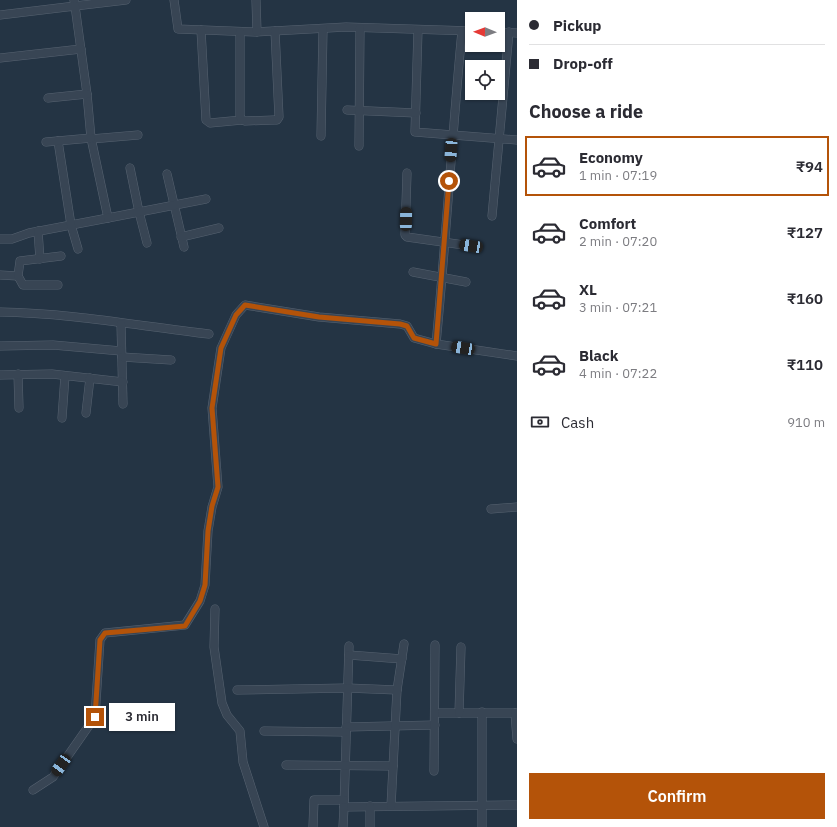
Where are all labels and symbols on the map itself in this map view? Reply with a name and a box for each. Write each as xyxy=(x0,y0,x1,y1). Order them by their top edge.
north arrow xyxy=(465,12,505,52)
car xyxy=(444,138,458,162)
route start xyxy=(440,172,458,190)
car xyxy=(400,207,412,231)
car xyxy=(458,238,484,254)
car xyxy=(450,340,476,356)
callout: 3 min xyxy=(109,703,175,731)
route end xyxy=(86,708,104,726)
car xyxy=(49,752,73,778)

